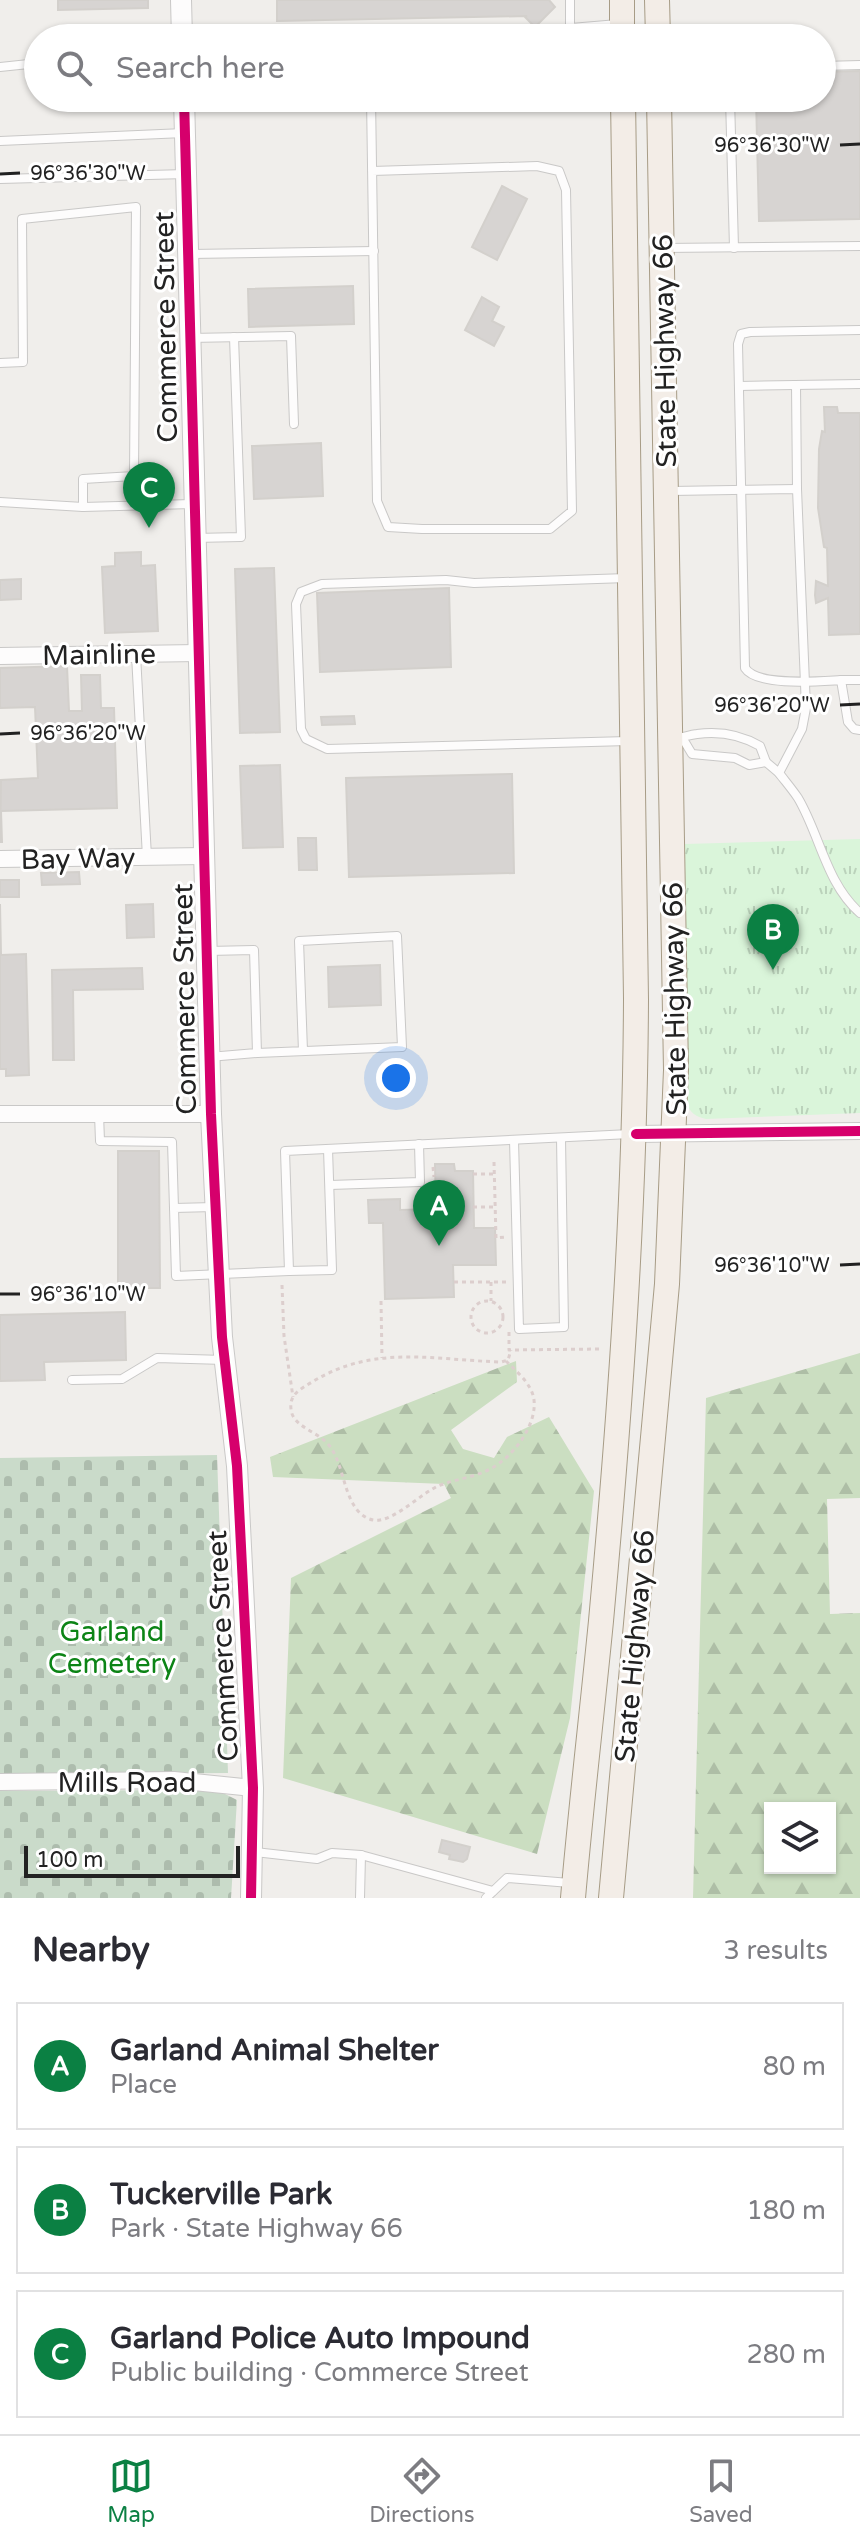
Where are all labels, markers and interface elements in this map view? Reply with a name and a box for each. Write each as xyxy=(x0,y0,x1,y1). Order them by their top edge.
search box xyxy=(24,24,836,112)
icon: search xyxy=(52,46,96,90)
text: Search here xyxy=(116,50,285,87)
text: 96°36'30"W xyxy=(714,134,830,158)
text: 96°36'30"W xyxy=(30,162,146,186)
street label: Commerce Street xyxy=(147,211,185,443)
street label: State Highway 66 xyxy=(646,234,684,468)
pin: C xyxy=(123,462,175,528)
street label: Mainline xyxy=(42,637,156,673)
text: 96°36'20"W xyxy=(714,694,830,718)
text: 96°36'20"W xyxy=(30,722,146,746)
street label: Bay Way xyxy=(20,841,136,877)
street label: State Highway 66 xyxy=(656,882,694,1116)
street label: Commerce Street xyxy=(166,883,204,1115)
pin: B xyxy=(747,904,799,970)
your location xyxy=(376,1058,416,1098)
pin: A xyxy=(413,1180,465,1246)
text: 96°36'10"W xyxy=(714,1254,830,1278)
text: 96°36'10"W xyxy=(30,1283,146,1307)
street label: State Highway 66 xyxy=(608,1528,662,1764)
street label: Commerce Street xyxy=(200,1529,246,1762)
park label: Garland Cemetery xyxy=(48,1615,176,1681)
street label: Mills Road xyxy=(58,1766,196,1800)
map controls xyxy=(764,1802,836,1874)
button: layers xyxy=(764,1802,836,1874)
scale bar xyxy=(24,1842,240,1878)
text: 100 m xyxy=(36,1847,103,1873)
text: Nearby xyxy=(32,1930,150,1971)
text: 3 results xyxy=(723,1935,828,1966)
text: Garland Animal Shelter xyxy=(110,2032,439,2069)
text: A xyxy=(50,2051,70,2082)
text: 80 m xyxy=(763,2051,826,2082)
text: Place xyxy=(110,2069,177,2100)
text: Tuckerville Park xyxy=(110,2176,332,2213)
text: B xyxy=(51,2195,69,2226)
text: 180 m xyxy=(746,2195,826,2226)
text: Park · State Highway 66 xyxy=(110,2213,403,2244)
text: Garland Police Auto Impound xyxy=(110,2320,530,2357)
text: C xyxy=(51,2339,69,2370)
text: 280 m xyxy=(746,2339,826,2370)
text: Public building · Commerce Street xyxy=(110,2357,529,2388)
tab: Map xyxy=(107,2454,155,2528)
tab: Directions xyxy=(369,2454,475,2528)
tab: Saved xyxy=(689,2454,753,2528)

